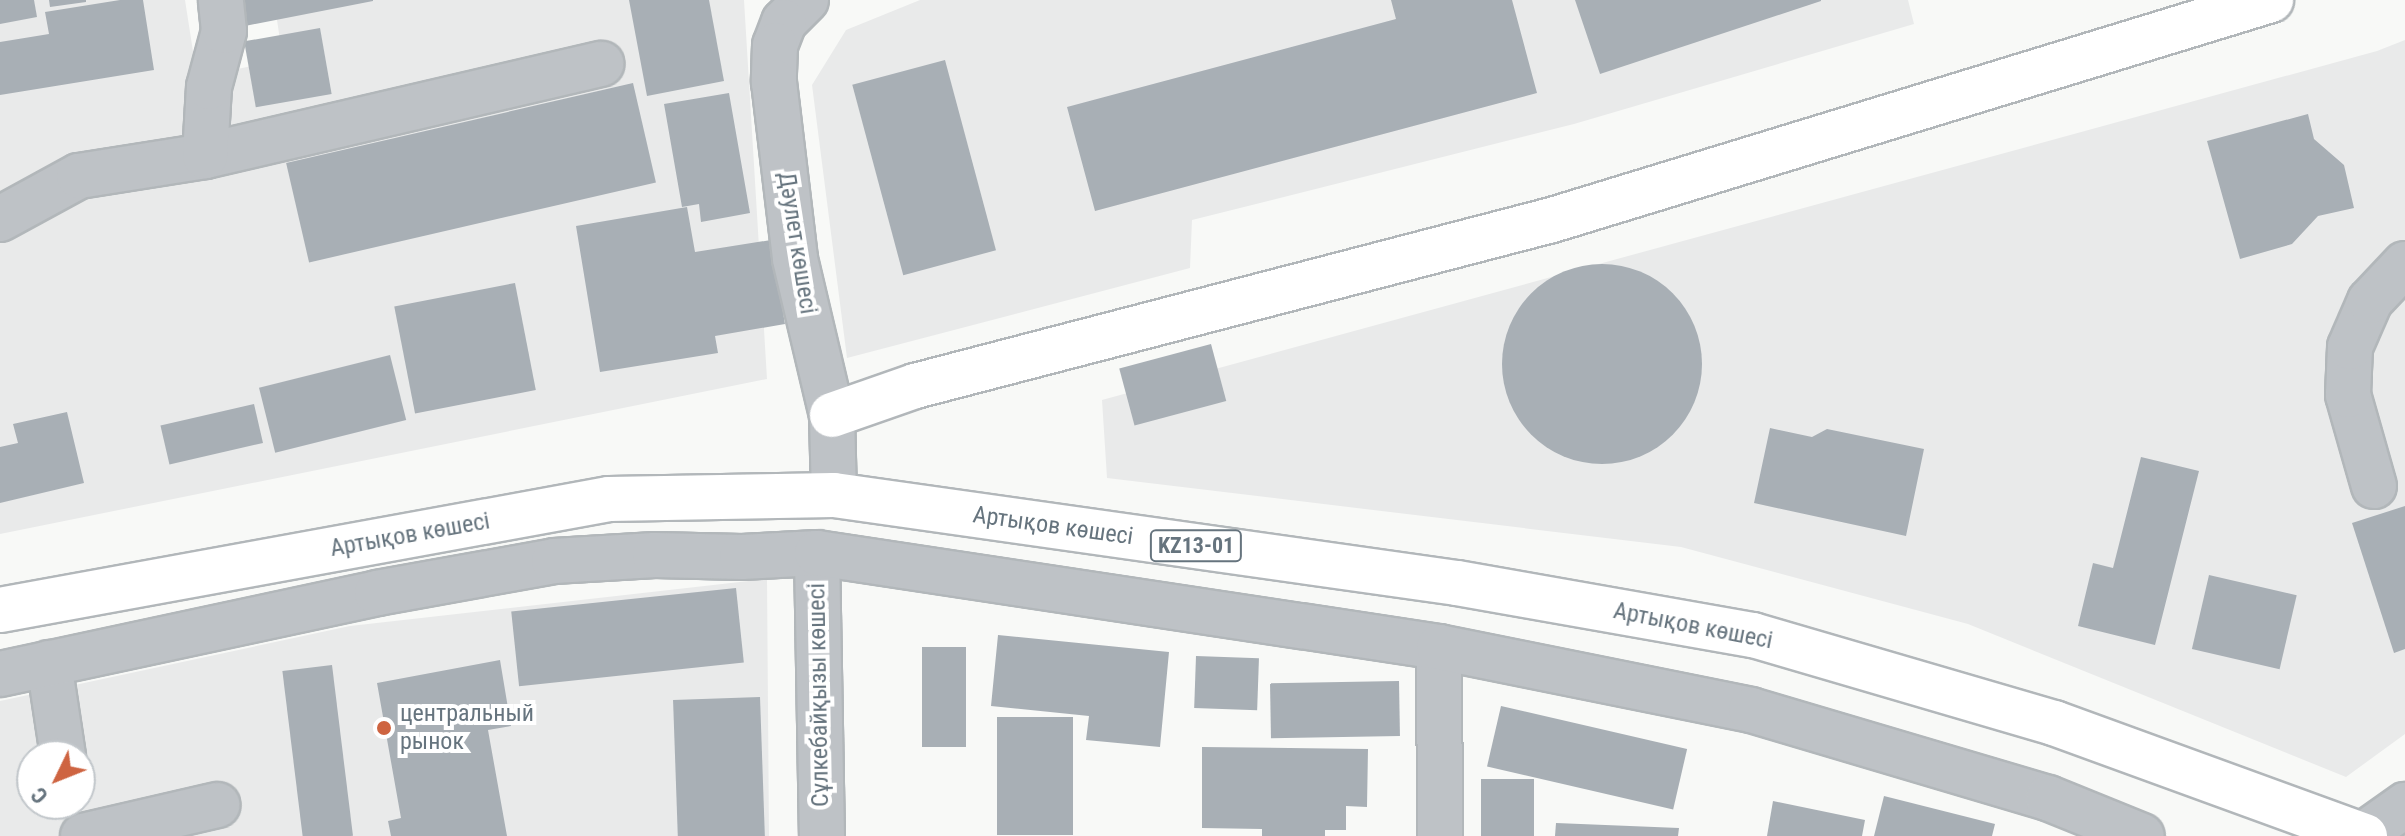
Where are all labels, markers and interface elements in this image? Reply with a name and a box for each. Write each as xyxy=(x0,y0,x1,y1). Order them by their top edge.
street label: Дәулет көшесі xyxy=(772,170,822,316)
street label: Артықов көшесі xyxy=(971,500,1135,552)
street label: Артықов көшесі xyxy=(328,507,492,563)
road number: KZ13-01 xyxy=(1148,528,1244,564)
street label: Сұлкебайқызы көшесі xyxy=(803,583,835,807)
street label: Артықов көшесі xyxy=(1611,596,1775,656)
place label: центральный рынок xyxy=(400,700,534,756)
marker: центральный рынок xyxy=(375,719,393,737)
north arrow xyxy=(16,740,96,820)
text: С xyxy=(26,782,53,808)

